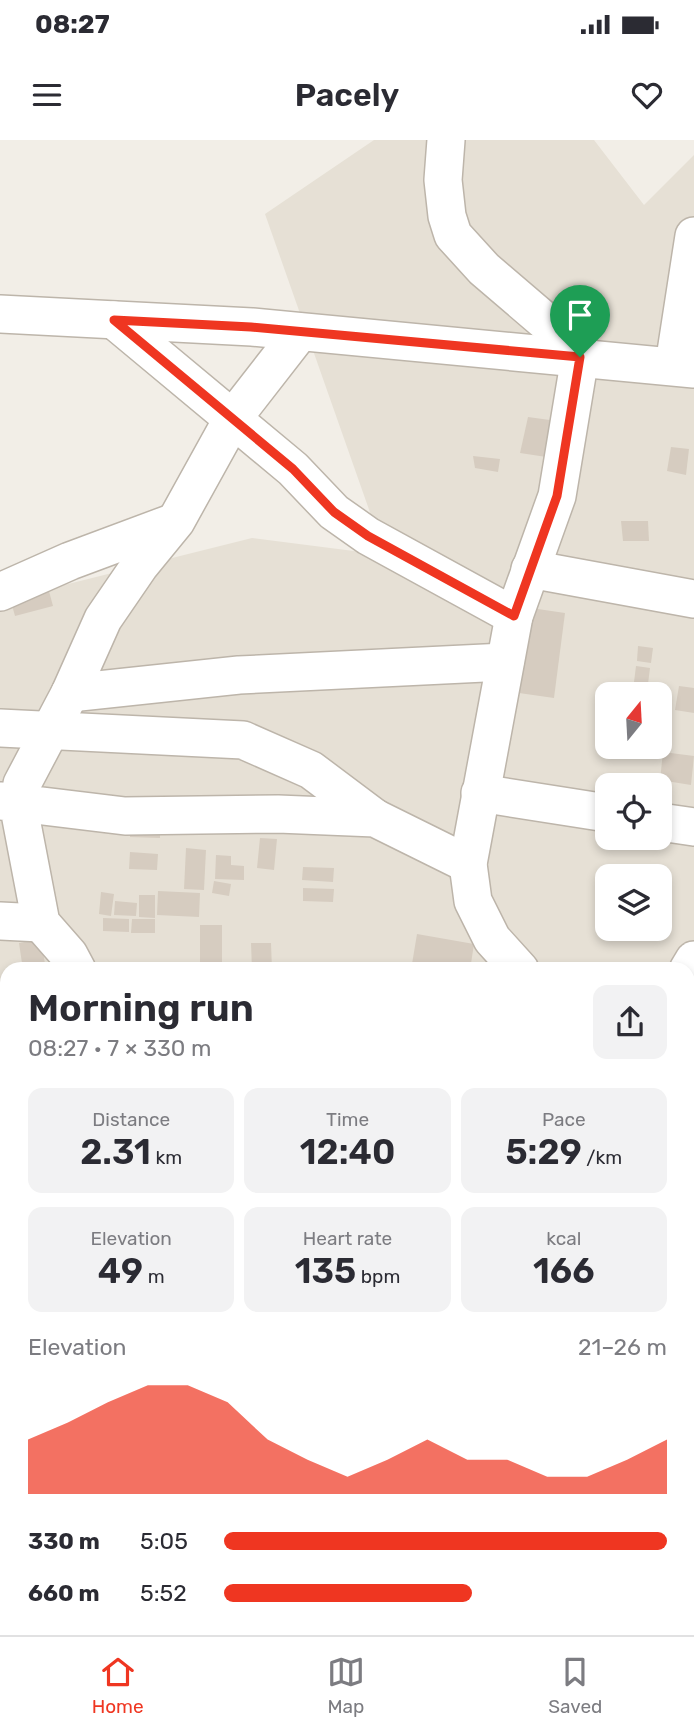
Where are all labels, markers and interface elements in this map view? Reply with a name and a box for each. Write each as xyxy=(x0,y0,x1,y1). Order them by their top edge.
text: 08:27 xyxy=(35,9,110,40)
icon: menu xyxy=(28,76,66,114)
text: Pacely xyxy=(295,76,399,114)
icon: heart xyxy=(628,76,666,114)
pin xyxy=(550,285,610,357)
icon: arrive xyxy=(561,296,599,334)
north arrow xyxy=(595,682,672,760)
map controls xyxy=(595,682,672,941)
button: locate xyxy=(595,773,672,850)
button: layers xyxy=(595,864,672,941)
text: Morning run xyxy=(28,985,254,1031)
button: share xyxy=(593,985,667,1059)
text: 08:27 · 7 × 330 m xyxy=(28,1034,212,1062)
text: Distance xyxy=(92,1108,170,1131)
text: Time xyxy=(326,1108,369,1131)
text: Pace xyxy=(542,1108,586,1131)
text: 2.31 xyxy=(80,1131,151,1173)
text: 12:40 xyxy=(300,1131,395,1173)
text: 5:29 xyxy=(505,1131,582,1173)
text: km xyxy=(151,1146,182,1169)
text: /km xyxy=(582,1146,622,1169)
text: Elevation xyxy=(90,1227,172,1250)
text: Heart rate xyxy=(303,1227,392,1250)
text: kcal xyxy=(546,1227,581,1250)
text: 49 xyxy=(98,1250,143,1292)
text: 135 xyxy=(295,1250,356,1292)
text: 166 xyxy=(533,1250,595,1292)
text: m xyxy=(143,1265,165,1288)
text: bpm xyxy=(356,1265,400,1288)
text: Elevation xyxy=(28,1333,127,1361)
text: 21–26 m xyxy=(578,1333,667,1361)
text: 330 m xyxy=(28,1527,100,1555)
text: 5:05 xyxy=(140,1527,188,1555)
text: 660 m xyxy=(28,1579,100,1607)
text: 5:52 xyxy=(140,1579,187,1607)
tab: Home xyxy=(92,1653,144,1718)
tab: Map xyxy=(327,1653,365,1718)
tab: Saved xyxy=(548,1653,602,1718)

